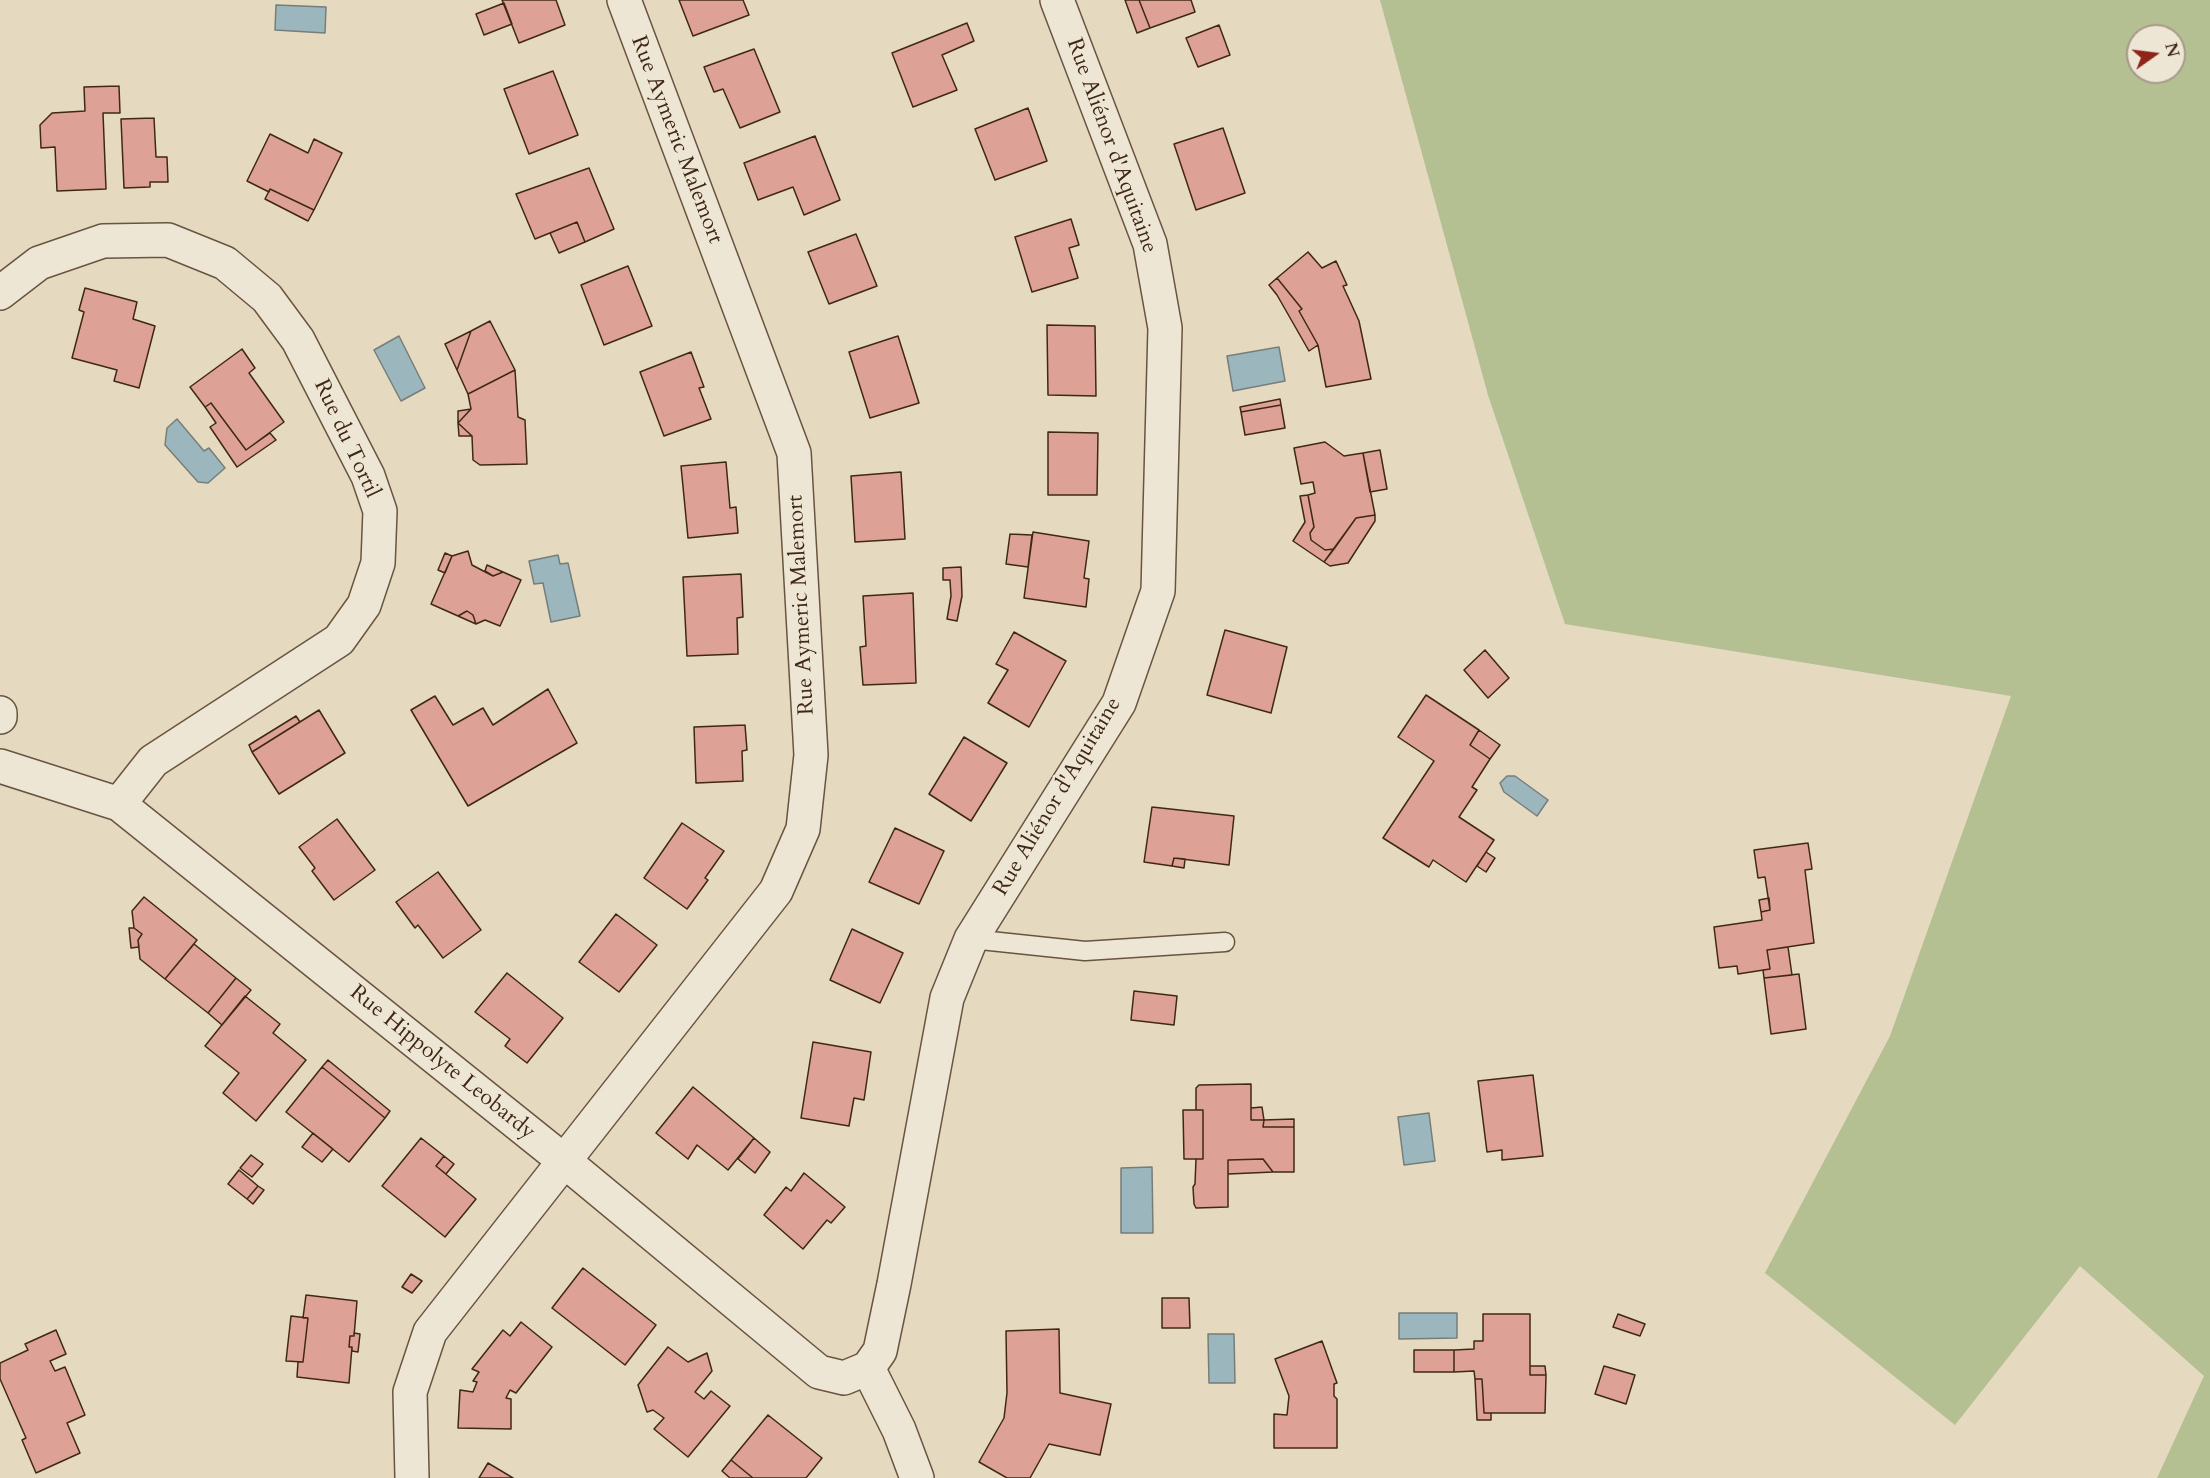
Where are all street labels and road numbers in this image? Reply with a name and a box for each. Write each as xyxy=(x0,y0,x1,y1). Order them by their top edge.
street label: Rue Aymeric Malemort xyxy=(624,32,728,248)
street label: Rue Aliénor d'Aquitaine xyxy=(1060,35,1162,257)
street label: Rue du Tortil xyxy=(307,376,385,502)
street label: Rue Aymeric Malemort xyxy=(783,494,821,716)
street label: Rue Aliénor d'Aquitaine xyxy=(988,693,1128,901)
street label: Rue Hippolyte Leobardy xyxy=(344,980,540,1146)

